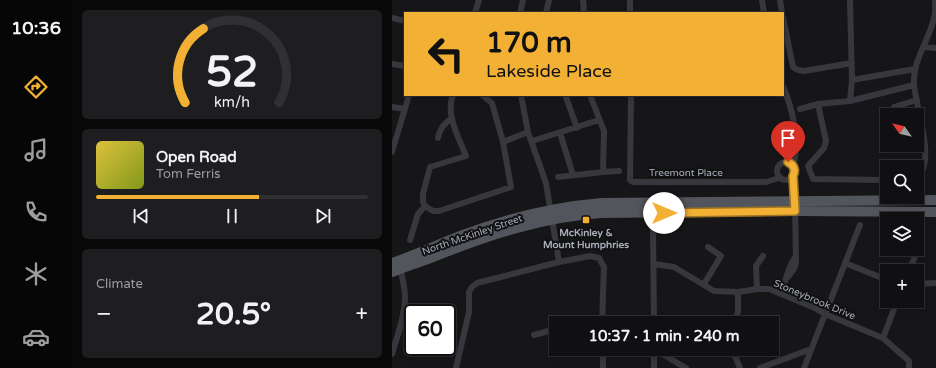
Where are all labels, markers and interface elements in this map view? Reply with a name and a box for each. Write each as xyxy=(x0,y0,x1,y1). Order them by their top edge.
text: 10:36 xyxy=(11,17,61,39)
text: 170 m xyxy=(486,26,572,60)
icon: left xyxy=(420,28,472,80)
text: 52 xyxy=(206,47,258,97)
text: Lakeside Place xyxy=(486,60,612,82)
icon: directions xyxy=(22,73,50,101)
text: km/h xyxy=(214,93,250,110)
north arrow xyxy=(880,108,924,152)
map controls xyxy=(880,108,924,308)
pin xyxy=(771,121,805,162)
icon: arrive xyxy=(777,127,799,149)
icon: music xyxy=(22,136,50,164)
text: Open Road xyxy=(156,148,237,166)
button: search xyxy=(880,160,924,204)
text: Tom Ferris xyxy=(156,166,220,182)
street label: Treemont Place xyxy=(649,167,723,179)
position arrow xyxy=(643,192,685,234)
icon: phone xyxy=(22,198,50,226)
icon: previous xyxy=(130,205,152,227)
icon: pause xyxy=(221,205,243,227)
icon: next xyxy=(312,205,334,227)
street label: North McKinley Street xyxy=(421,212,524,258)
button: layers xyxy=(880,212,924,256)
marker: McKinley & Mount Humphries xyxy=(581,215,591,225)
place label: McKinley & Mount Humphries xyxy=(543,227,629,251)
icon: climate xyxy=(22,260,50,288)
button: + xyxy=(880,264,924,308)
text: Climate xyxy=(96,276,143,292)
street label: Stoneybrook Drive xyxy=(772,277,858,323)
text: 20.5° xyxy=(196,296,271,333)
text: − xyxy=(96,301,112,327)
text: + xyxy=(356,301,368,327)
speed limit sign: 60 xyxy=(404,304,456,356)
icon: car xyxy=(22,323,50,351)
text: 10:37 · 1 min · 240 m xyxy=(589,327,739,345)

